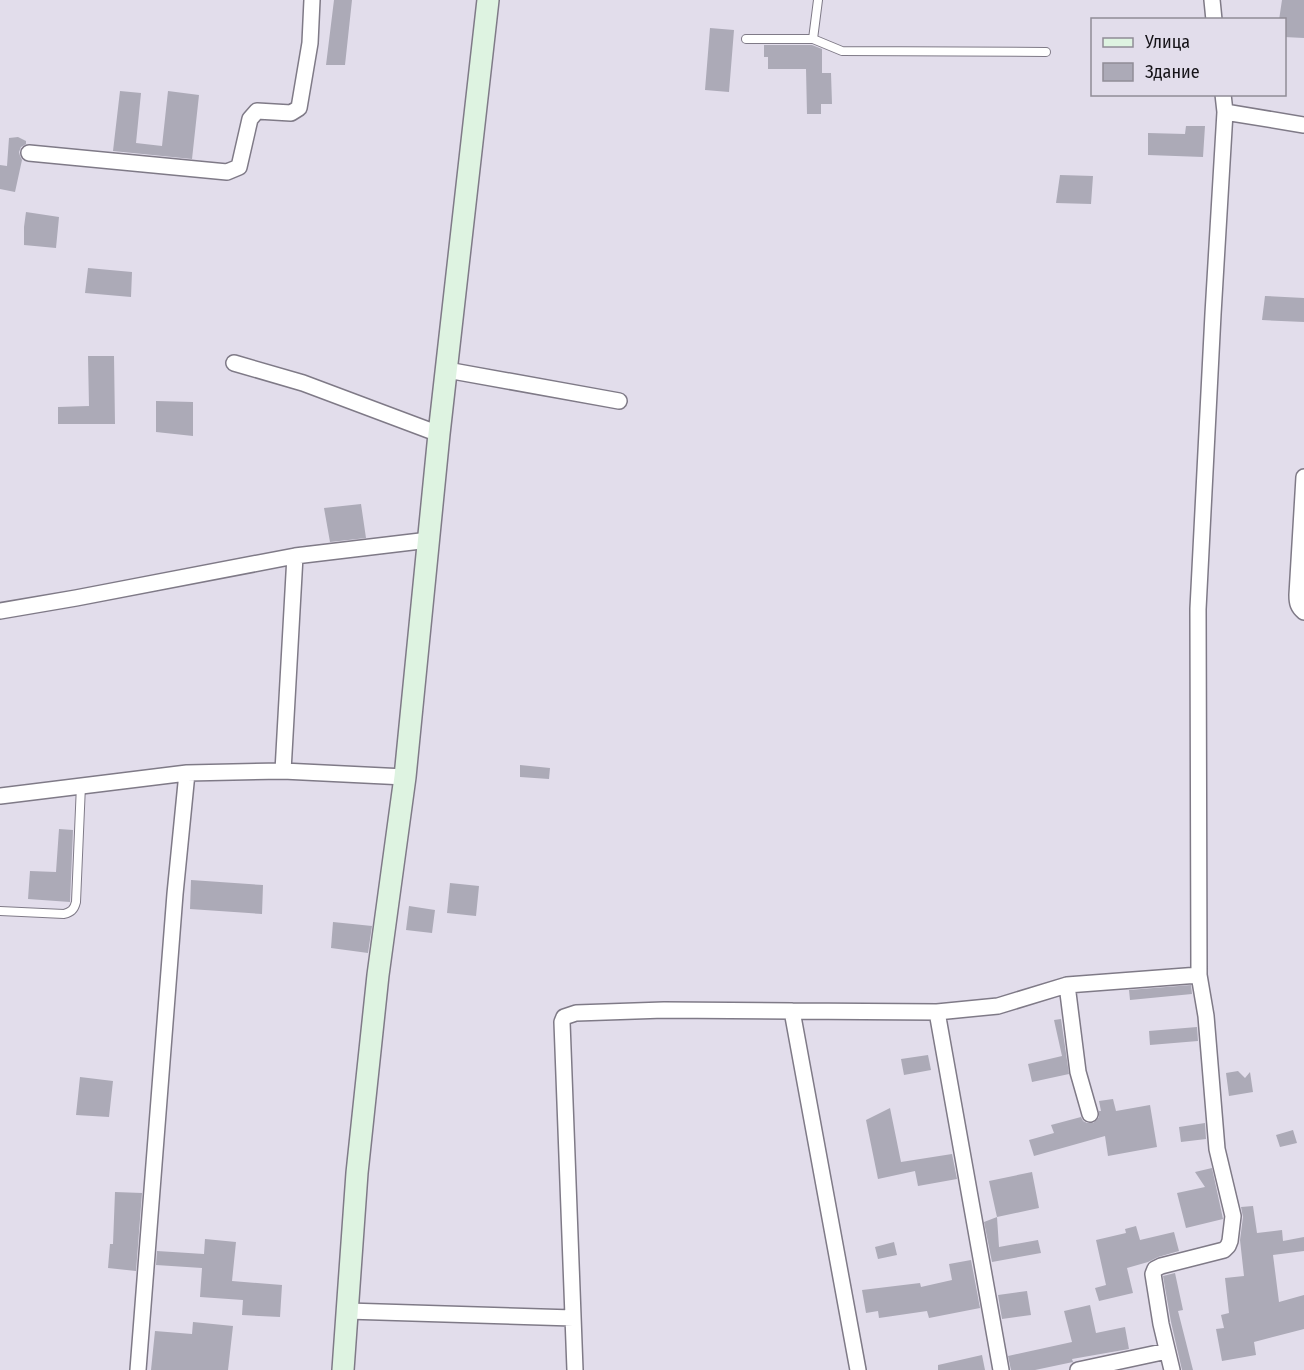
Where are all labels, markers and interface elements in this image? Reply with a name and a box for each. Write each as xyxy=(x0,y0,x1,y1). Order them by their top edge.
legend xyxy=(1091,18,1286,96)
text: Улица xyxy=(1144,31,1190,53)
text: Здание xyxy=(1145,61,1200,83)

